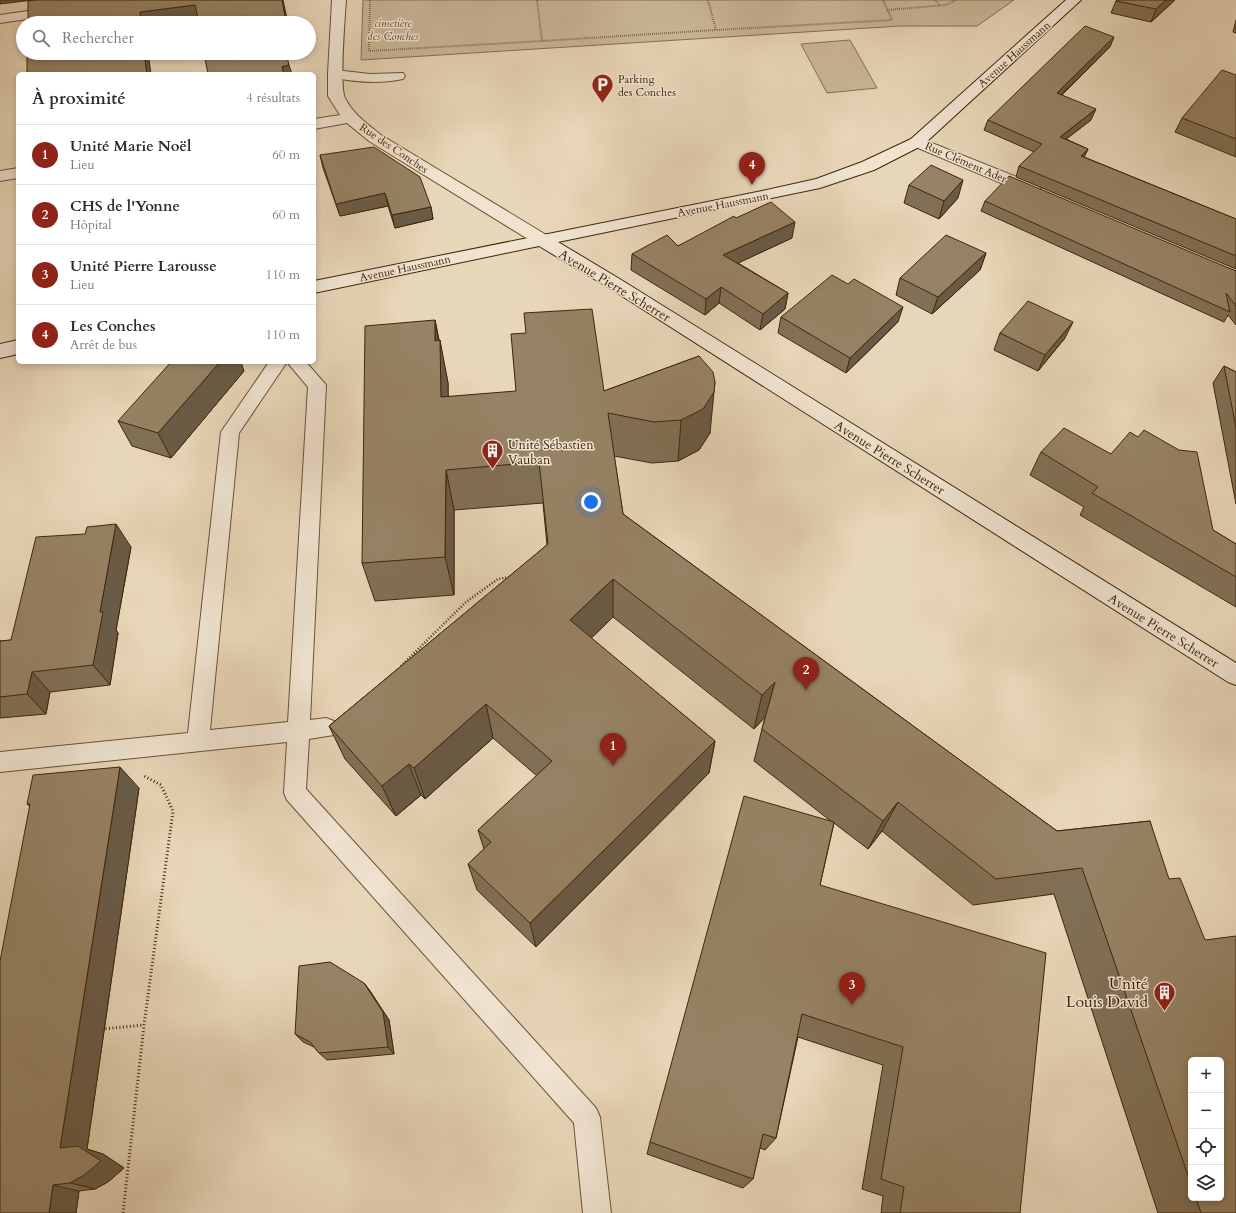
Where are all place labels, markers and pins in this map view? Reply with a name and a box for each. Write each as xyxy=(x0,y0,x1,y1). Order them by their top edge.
parking icon: Parking des Conches xyxy=(590,72,616,105)
place label: Parking des Conches xyxy=(618,72,676,100)
pin: 4 xyxy=(739,152,765,185)
place label: Unité Sébastien Vauban xyxy=(508,436,594,469)
building icon: Unité Sébastien Vauban xyxy=(480,438,506,471)
pin: 2 xyxy=(793,657,819,690)
pin: 1 xyxy=(600,733,626,766)
pin: 3 xyxy=(839,972,865,1005)
place label: Unité Louis David xyxy=(1066,973,1148,1013)
building icon: Unité Louis David xyxy=(1151,979,1177,1012)

